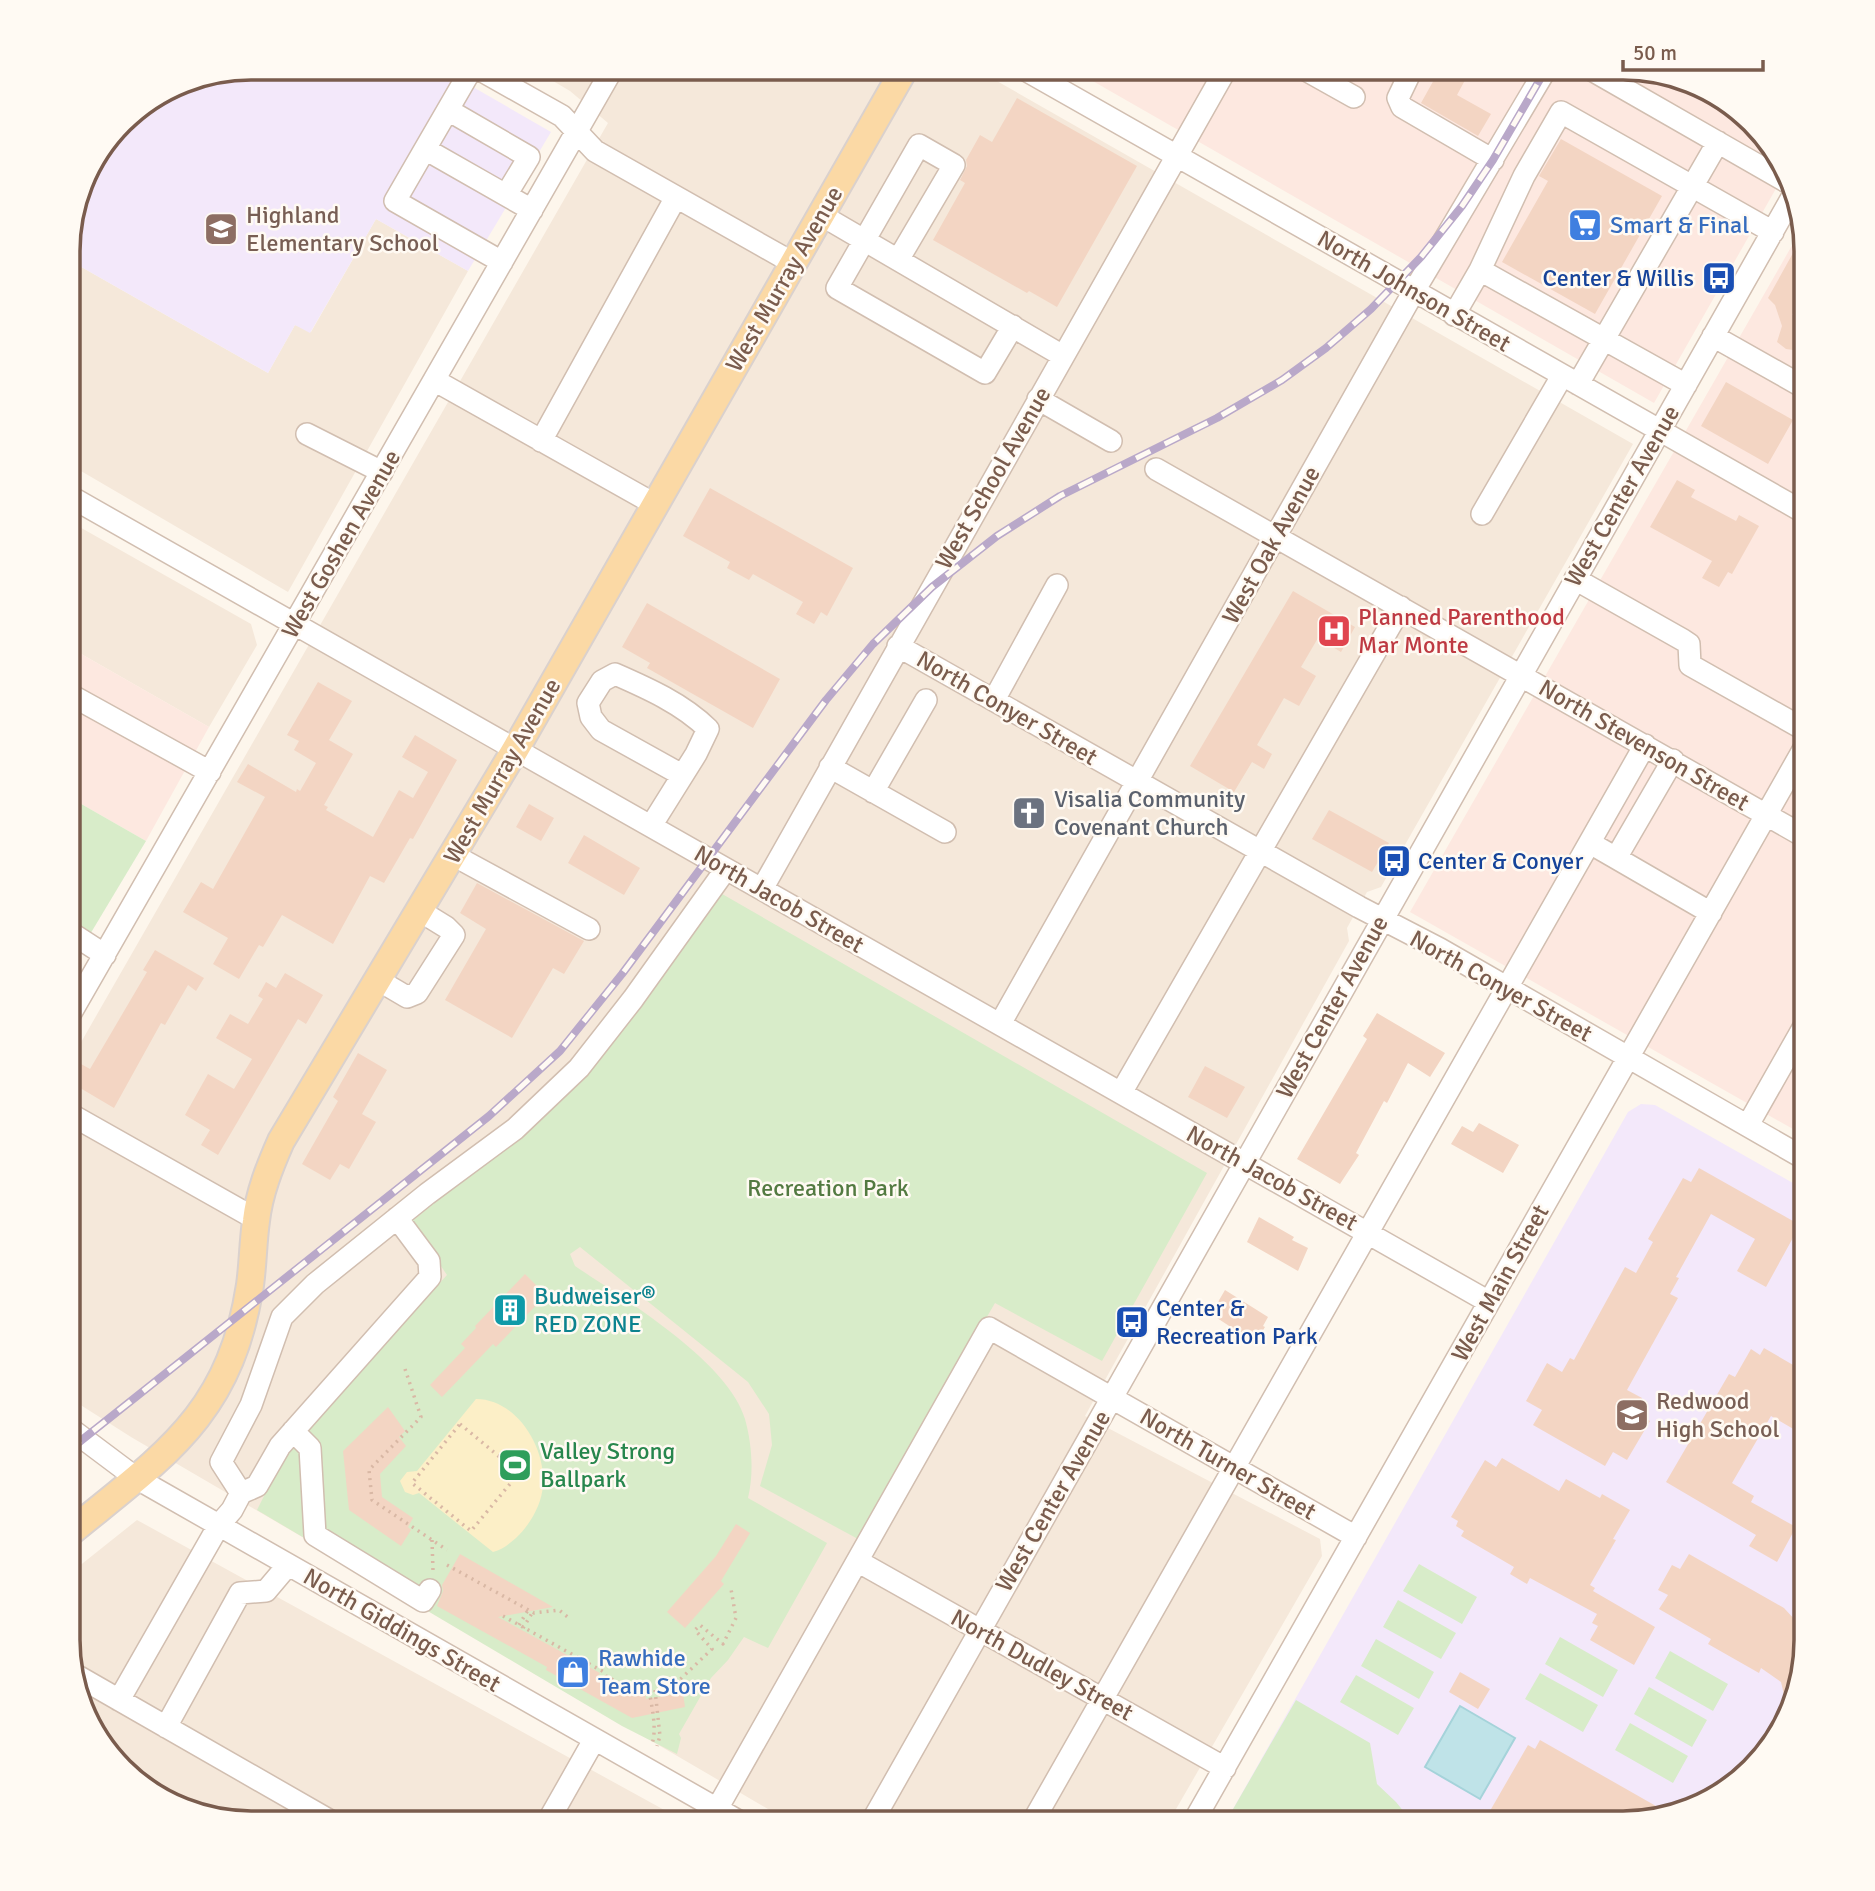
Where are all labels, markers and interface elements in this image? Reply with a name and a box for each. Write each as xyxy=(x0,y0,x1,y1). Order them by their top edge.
scale bar xyxy=(1623,28,1763,72)
text: 50 m xyxy=(1633,40,1677,66)
street label: West Murray Avenue xyxy=(719,181,849,377)
place label: Highland Elementary School xyxy=(246,200,439,258)
supermarket icon: Smart & Final xyxy=(1566,206,1604,244)
school or university icon: Highland Elementary School xyxy=(202,210,240,248)
place label: Smart & Final xyxy=(1610,210,1749,240)
street label: North Johnson Street xyxy=(1312,223,1516,359)
bus stop icon: Center & Willis xyxy=(1700,259,1738,297)
place label: Center & Willis xyxy=(1542,263,1694,293)
street label: West School Avenue xyxy=(929,381,1057,575)
street label: West Center Avenue xyxy=(1558,400,1686,592)
street label: West Goshen Avenue xyxy=(275,444,407,644)
street label: West Oak Avenue xyxy=(1215,461,1327,629)
place label: Planned Parenthood Mar Monte xyxy=(1358,602,1565,660)
hospital icon: Planned Parenthood Mar Monte xyxy=(1315,612,1353,650)
street label: North Conyer Street xyxy=(911,644,1103,772)
street label: West Murray Avenue xyxy=(437,673,567,869)
street label: North Stevenson Street xyxy=(1534,673,1754,817)
place label: Visalia Community Covenant Church xyxy=(1054,784,1245,842)
church icon: Visalia Community Covenant Church xyxy=(1010,794,1048,832)
street label: North Jacob Street xyxy=(689,838,869,960)
bus stop icon: Center & Conyer xyxy=(1375,842,1413,880)
place label: Center & Conyer xyxy=(1418,846,1583,876)
street label: West Center Avenue xyxy=(1269,910,1395,1104)
street label: North Conyer Street xyxy=(1405,923,1597,1049)
street label: North Jacob Street xyxy=(1181,1119,1363,1237)
park label: Recreation Park xyxy=(747,1173,909,1203)
street label: West Main Street xyxy=(1445,1199,1555,1367)
place label: Budweiser® RED ZONE xyxy=(534,1281,655,1339)
building icon: Budweiser® RED ZONE xyxy=(491,1291,529,1329)
place label: Center & Recreation Park xyxy=(1156,1293,1318,1351)
bus stop icon: Center & Recreation Park xyxy=(1113,1303,1151,1341)
place label: Redwood High School xyxy=(1656,1386,1779,1444)
school or university icon: Redwood High School xyxy=(1613,1396,1651,1434)
street label: North Turner Street xyxy=(1135,1401,1321,1527)
street label: West Center Avenue xyxy=(989,1405,1117,1597)
place label: Valley Strong Ballpark xyxy=(540,1436,675,1494)
sports icon: Valley Strong Ballpark xyxy=(496,1446,534,1484)
street label: North Giddings Street xyxy=(298,1561,506,1699)
street label: North Dudley Street xyxy=(946,1602,1138,1728)
place label: Rawhide Team Store xyxy=(598,1643,711,1701)
shop icon: Rawhide Team Store xyxy=(554,1653,592,1691)

